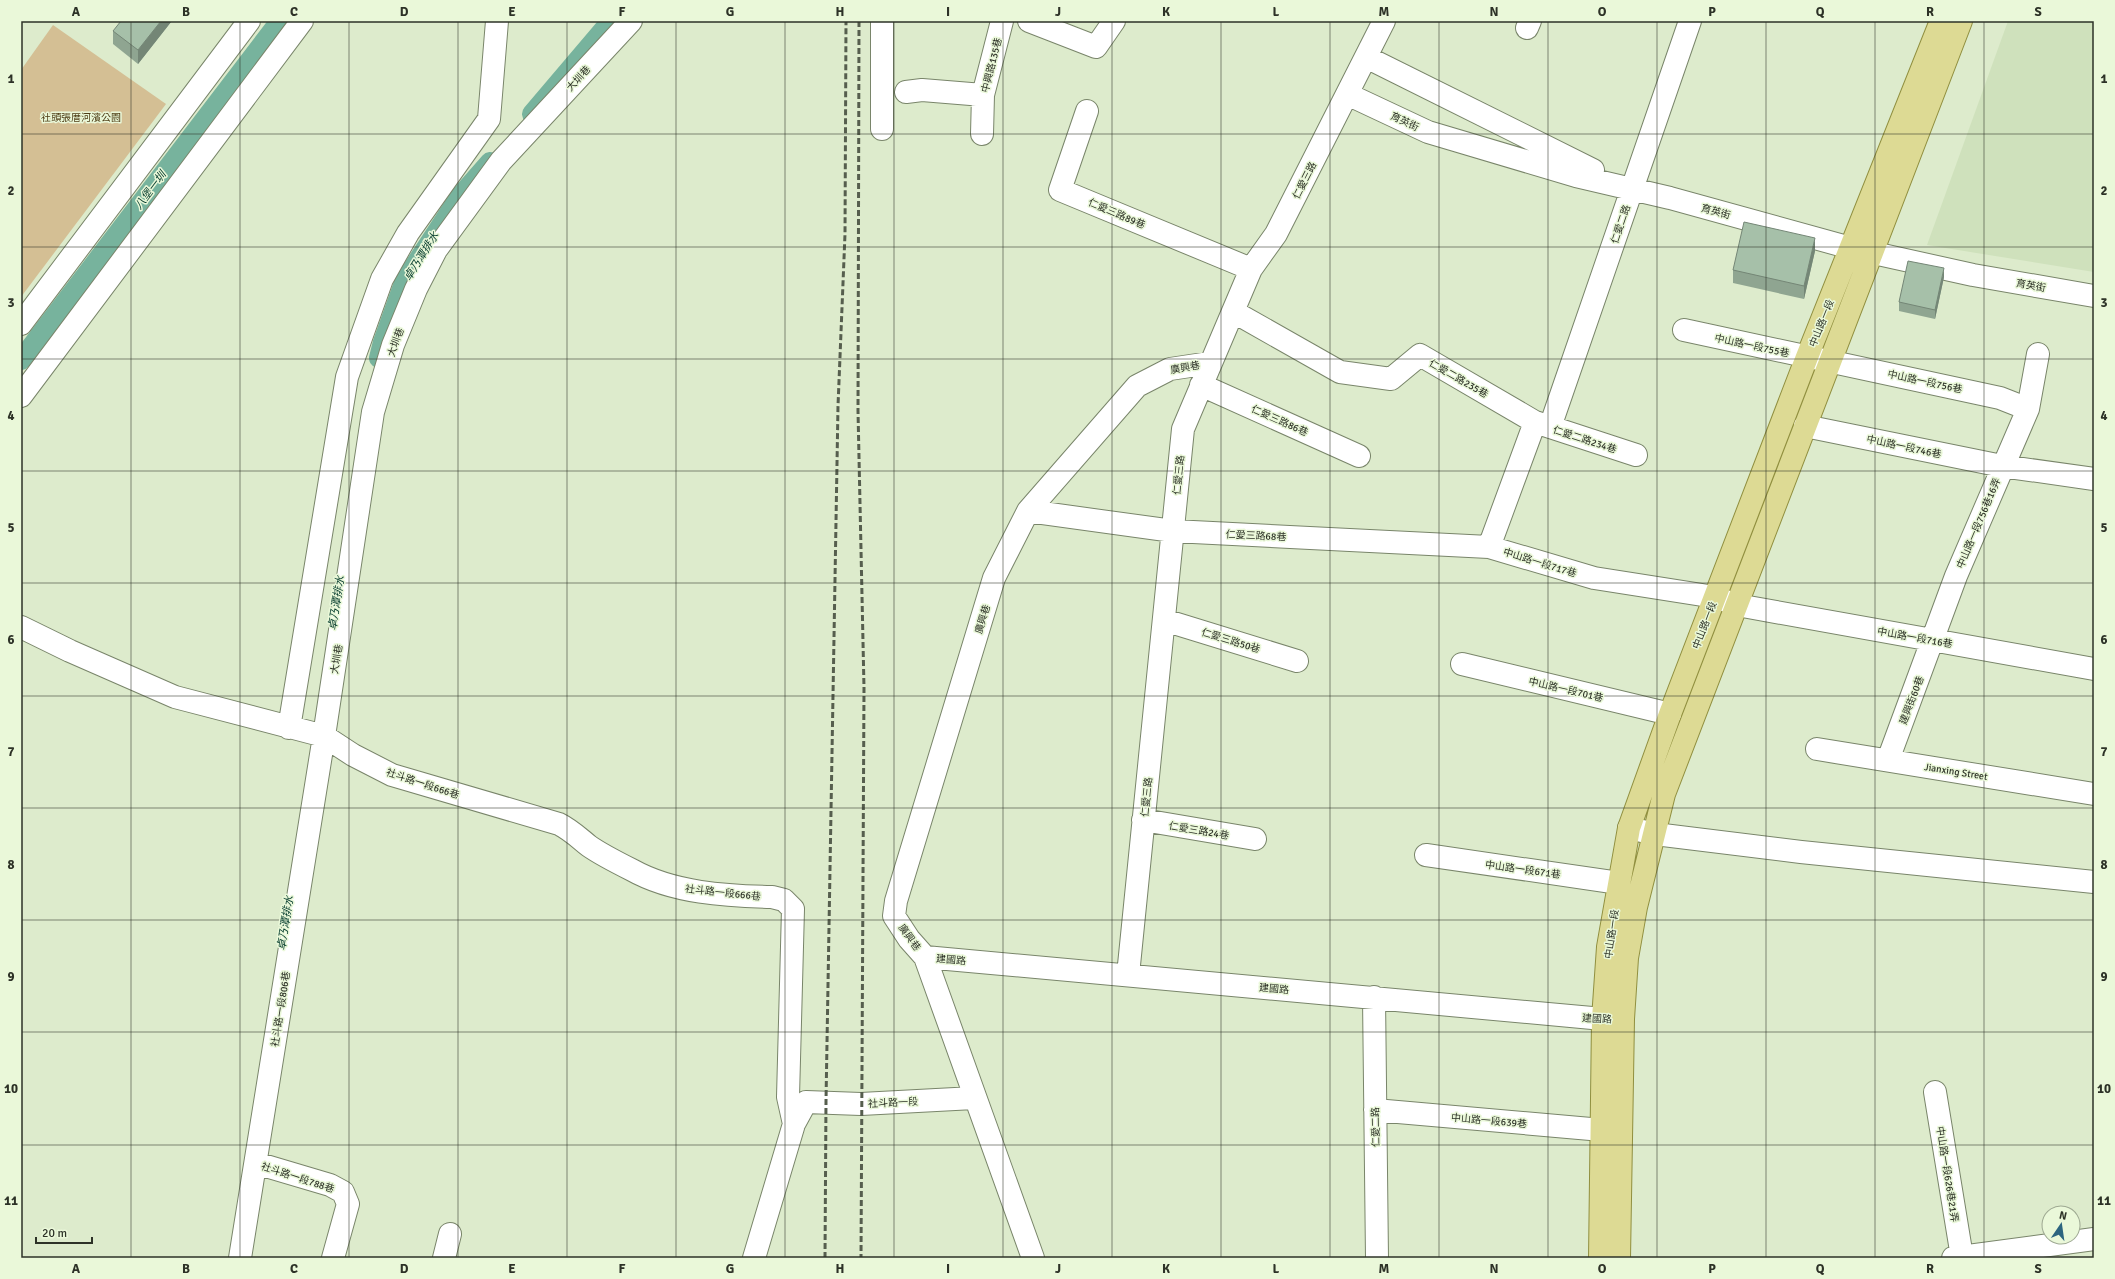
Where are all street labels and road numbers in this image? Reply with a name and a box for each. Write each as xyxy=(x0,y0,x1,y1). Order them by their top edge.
street label: 中興路135巷 xyxy=(979,37,1005,94)
street label: 大圳巷 xyxy=(564,64,593,94)
street label: 育英街 xyxy=(1388,110,1421,134)
street label: 仁愛三路 xyxy=(1290,160,1319,201)
street label: 仁愛三路89巷 xyxy=(1086,197,1147,231)
street label: 育英街 xyxy=(1700,202,1732,222)
street label: 仁愛二路 xyxy=(1609,203,1633,245)
street label: 育英街 xyxy=(2015,277,2047,294)
street label: 中山路一段 xyxy=(1807,298,1837,349)
street label: 大圳巷 xyxy=(385,326,407,358)
street label: 中山路一段755巷 xyxy=(1713,332,1790,360)
street label: 仁愛二路235巷 xyxy=(1427,357,1490,401)
street label: 廣興巷 xyxy=(1169,359,1201,376)
street label: 中山路一段756巷 xyxy=(1886,368,1963,396)
street label: 仁愛三路86巷 xyxy=(1249,403,1310,439)
street label: 仁愛二路234巷 xyxy=(1551,424,1618,456)
street label: 中山路一段746巷 xyxy=(1865,433,1942,461)
street label: 仁愛三路 xyxy=(1171,455,1187,496)
street label: 中山路一段756巷16弄 xyxy=(1954,476,2003,570)
street label: 仁愛三路68巷 xyxy=(1225,528,1287,544)
street label: 中山路一段717巷 xyxy=(1502,546,1578,580)
street label: 中山路一段 xyxy=(1690,600,1719,651)
street label: 廣興巷 xyxy=(973,603,993,635)
street label: 中山路一段716巷 xyxy=(1876,625,1953,651)
street label: 仁愛三路50巷 xyxy=(1200,626,1262,656)
street label: 大圳巷 xyxy=(329,643,345,675)
street label: 建興街60巷 xyxy=(1897,674,1927,726)
street label: 中山路一段701巷 xyxy=(1527,676,1604,704)
street label: Jianxing Street xyxy=(1923,761,1989,783)
street label: 社斗路一段666巷 xyxy=(385,766,461,801)
street label: 仁愛三路 xyxy=(1139,777,1155,818)
street label: 仁愛三路24巷 xyxy=(1168,820,1230,842)
street label: 中山路一段671巷 xyxy=(1484,859,1561,881)
street label: 社斗路一段666巷 xyxy=(684,883,761,903)
street label: 中山路一段 xyxy=(1603,909,1621,960)
street label: 廣興巷 xyxy=(896,922,923,953)
street label: 建國路 xyxy=(935,953,966,967)
street label: 社斗路一段806巷 xyxy=(269,971,293,1048)
street label: 建國路 xyxy=(1258,982,1289,996)
street label: 建國路 xyxy=(1582,1012,1612,1026)
street label: 社斗路一段 xyxy=(868,1096,918,1110)
street label: 仁愛二路 xyxy=(1370,1107,1382,1147)
street label: 中山路一段639巷 xyxy=(1450,1112,1527,1130)
street label: 中山路一段626巷21弄 xyxy=(1933,1125,1961,1223)
street label: 社斗路一段788巷 xyxy=(260,1160,336,1195)

